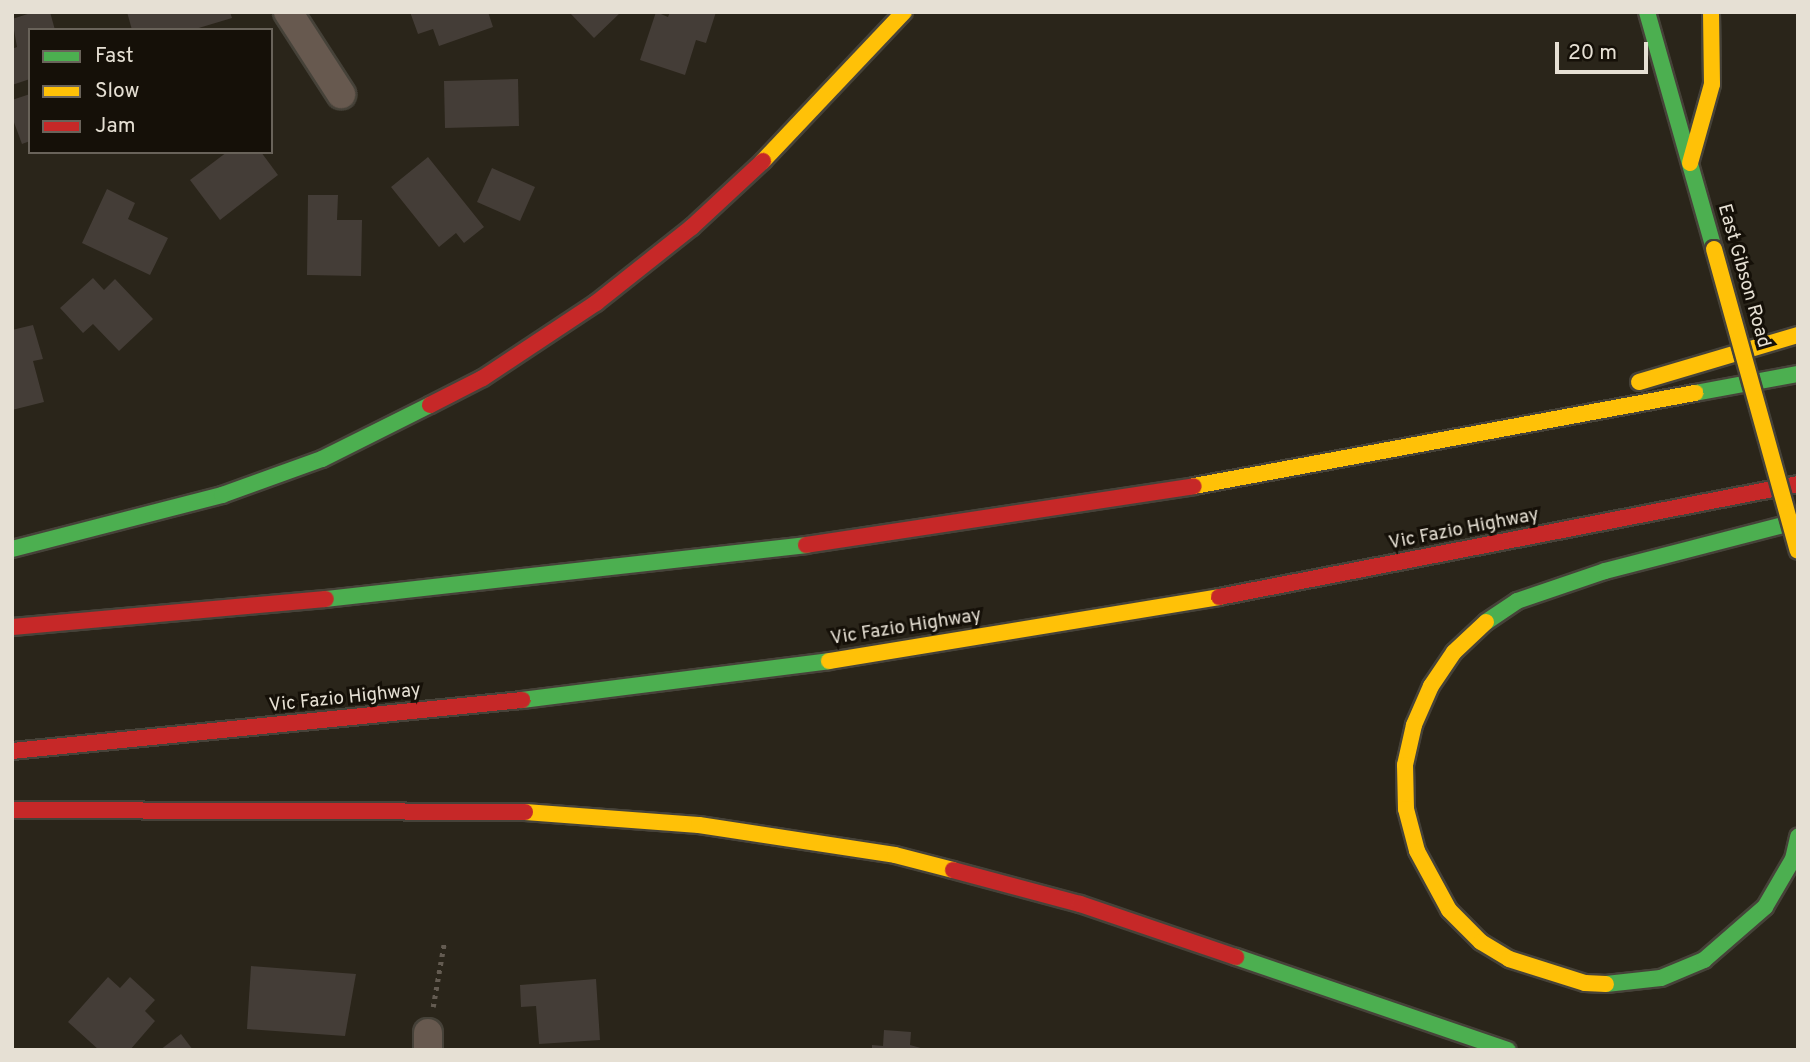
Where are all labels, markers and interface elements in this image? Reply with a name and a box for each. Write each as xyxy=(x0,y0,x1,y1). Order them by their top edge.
legend xyxy=(28,28,273,154)
scale bar xyxy=(1558,28,1651,72)
text: 20 m xyxy=(1568,40,1617,67)
text: Fast xyxy=(95,43,134,70)
text: Slow xyxy=(95,78,140,105)
text: Jam xyxy=(95,113,136,140)
street label: East Gibson Road xyxy=(1712,202,1774,350)
street label: Vic Fazio Highway xyxy=(1387,504,1541,556)
street label: Vic Fazio Highway xyxy=(829,605,983,651)
street label: Vic Fazio Highway xyxy=(268,680,422,718)

